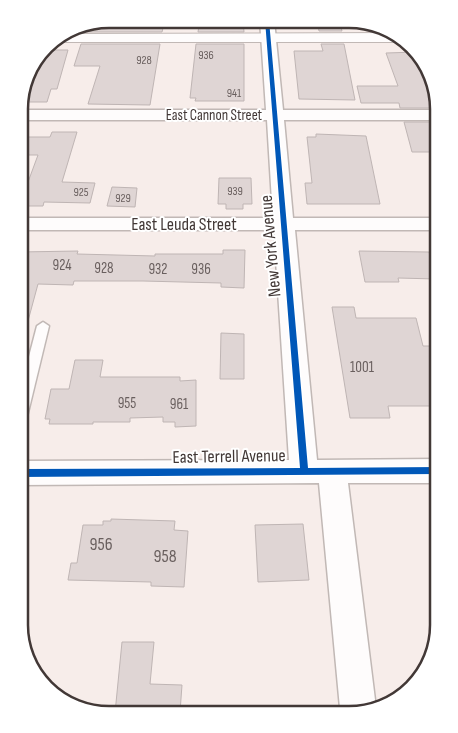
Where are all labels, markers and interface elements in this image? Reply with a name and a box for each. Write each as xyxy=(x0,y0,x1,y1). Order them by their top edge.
house number: 936 xyxy=(198,48,214,63)
house number: 928 xyxy=(136,53,152,68)
house number: 941 xyxy=(227,86,242,101)
street label: East Cannon Street xyxy=(166,106,263,125)
house number: 939 xyxy=(227,184,243,199)
house number: 925 xyxy=(73,185,89,200)
house number: 929 xyxy=(115,191,131,206)
street label: New York Avenue xyxy=(256,194,285,298)
street label: East Leuda Street xyxy=(131,214,237,235)
house number: 924 xyxy=(52,256,72,275)
house number: 928 xyxy=(94,259,114,278)
house number: 932 xyxy=(148,260,168,279)
house number: 936 xyxy=(191,260,211,279)
house number: 1001 xyxy=(350,358,375,377)
house number: 955 xyxy=(118,394,136,413)
house number: 961 xyxy=(170,395,189,414)
street label: East Terrell Avenue xyxy=(172,445,286,468)
house number: 956 xyxy=(89,534,113,555)
house number: 958 xyxy=(153,546,177,567)

